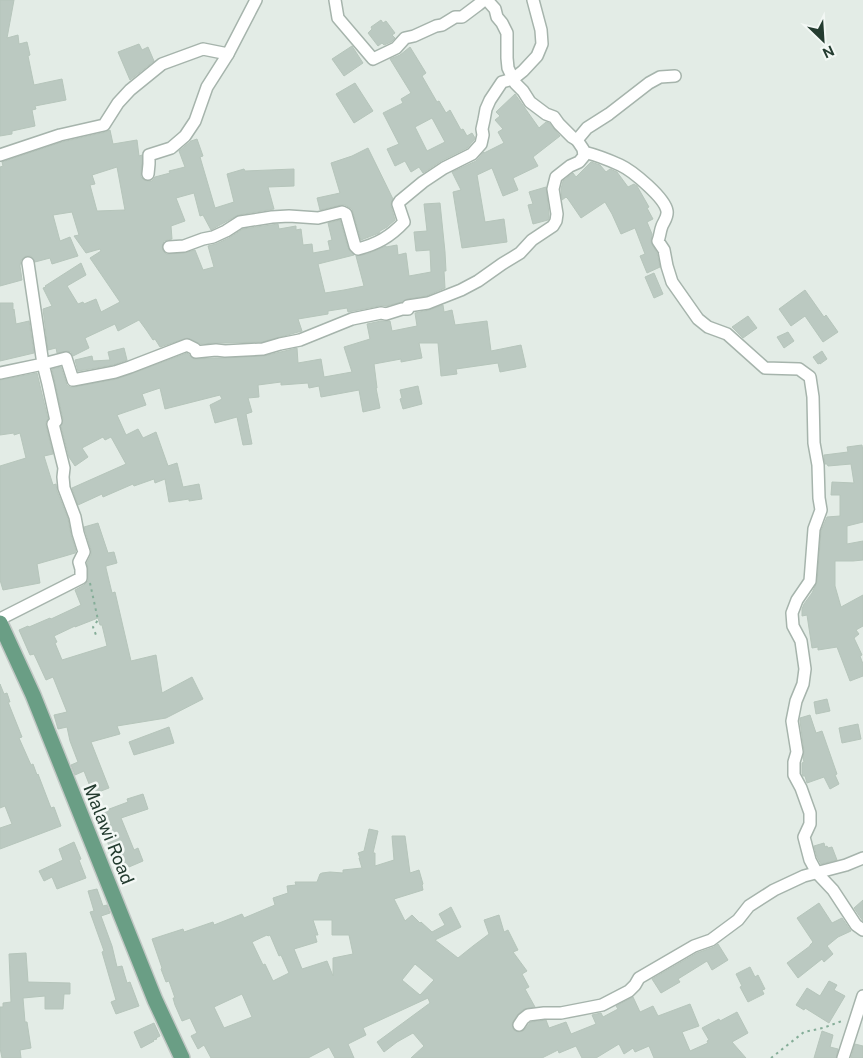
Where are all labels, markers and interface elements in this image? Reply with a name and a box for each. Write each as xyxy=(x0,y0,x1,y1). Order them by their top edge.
north arrow xyxy=(798,15,848,65)
text: N xyxy=(820,42,837,61)
street label: Malawi Road xyxy=(79,781,139,887)

